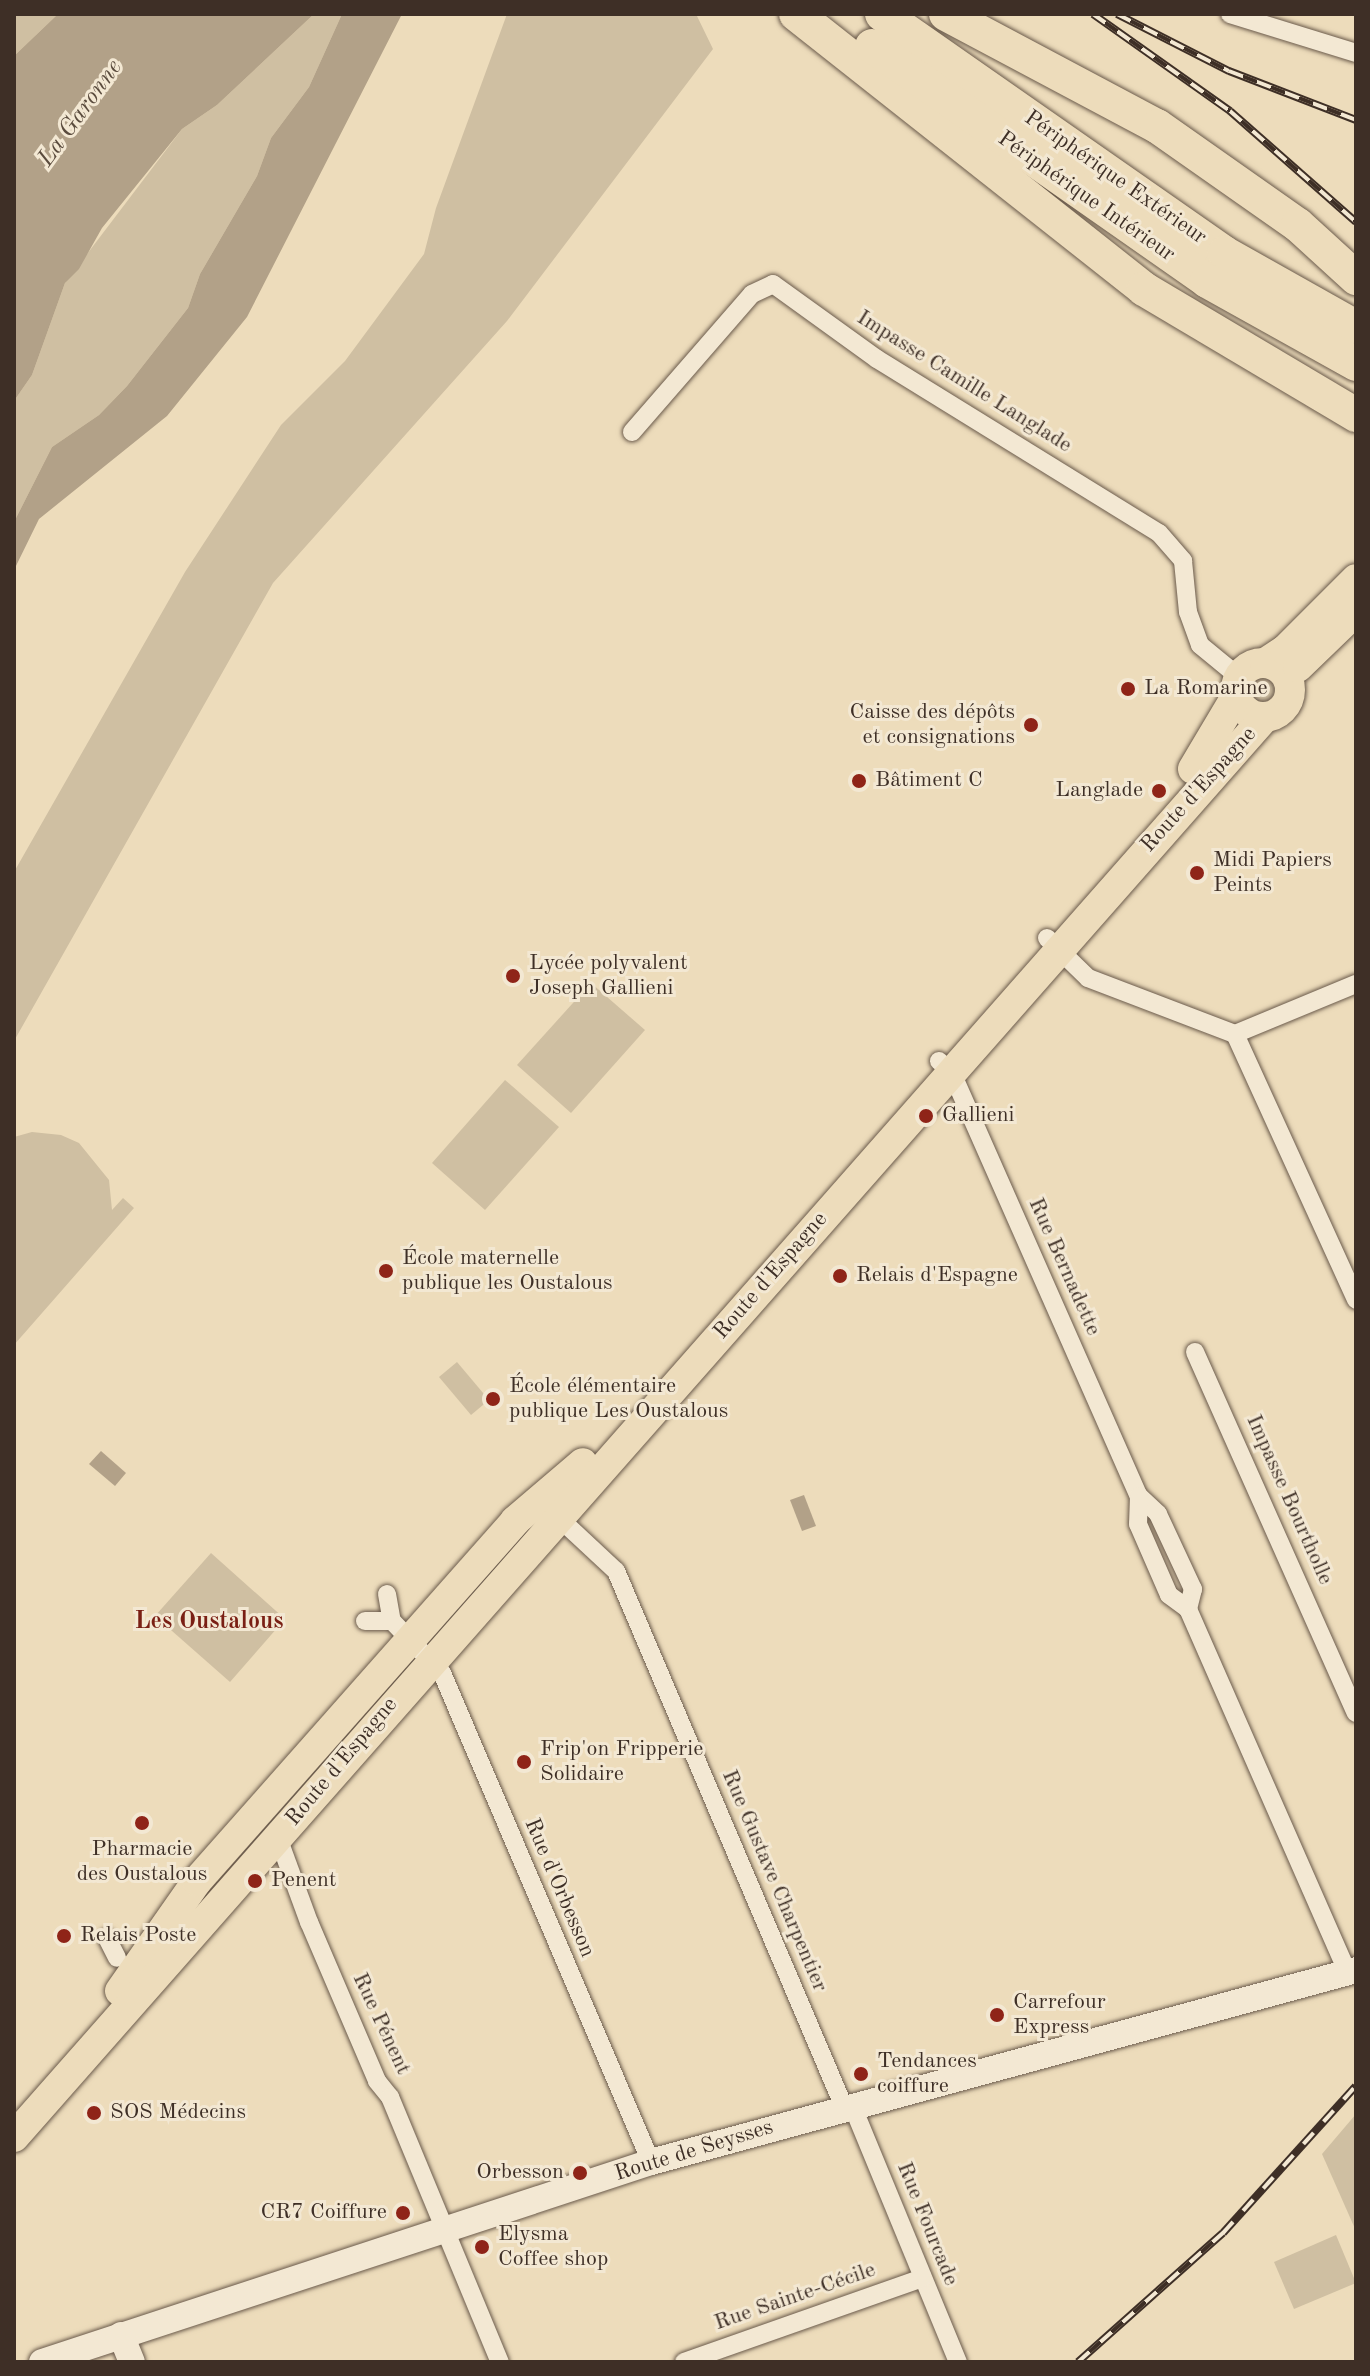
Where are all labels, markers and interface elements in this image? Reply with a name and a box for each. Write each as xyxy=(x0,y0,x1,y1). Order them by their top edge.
water label: La Garonne xyxy=(33,55,129,173)
street label: Périphérique Extérieur xyxy=(1019,105,1211,251)
street label: Périphérique Intérieur xyxy=(992,126,1180,268)
street label: Impasse Camille Langlade xyxy=(852,305,1076,459)
place label: La Romarine xyxy=(1144,676,1268,702)
marker: La Romarine xyxy=(1119,680,1137,698)
place label: Caisse des dépôts et consignations xyxy=(850,699,1015,750)
marker: Caisse des dépôts et consignations xyxy=(1022,716,1040,734)
street label: Route d'Espagne xyxy=(1136,722,1262,858)
place label: Bâtiment C xyxy=(875,768,983,794)
marker: Bâtiment C xyxy=(850,772,868,790)
place label: Langlade xyxy=(1055,778,1143,804)
marker: Langlade xyxy=(1150,782,1168,800)
place label: Midi Papiers Peints xyxy=(1213,847,1332,898)
marker: Midi Papiers Peints xyxy=(1188,864,1206,882)
place label: Lycée polyvalent Joseph Gallieni xyxy=(529,950,688,1002)
marker: Lycée polyvalent Joseph Gallieni xyxy=(504,967,522,985)
place label: Gallieni xyxy=(942,1103,1014,1129)
marker: Gallieni xyxy=(917,1107,935,1125)
street label: Rue Bernadette xyxy=(1022,1194,1106,1340)
street label: Route d'Espagne xyxy=(709,1207,833,1345)
place label: École maternelle publique les Oustalous xyxy=(402,1245,613,1296)
marker: École maternelle publique les Oustalous xyxy=(377,1262,395,1280)
place label: Relais d'Espagne xyxy=(856,1263,1018,1289)
marker: Relais d'Espagne xyxy=(831,1267,849,1285)
place label: École élémentaire publique Les Oustalous xyxy=(509,1373,728,1424)
marker: École élémentaire publique Les Oustalous xyxy=(484,1390,502,1408)
street label: Impasse Bourtholle xyxy=(1240,1411,1338,1589)
district label: Les Oustalous xyxy=(135,1609,283,1637)
street label: Route d'Espagne xyxy=(280,1692,404,1832)
place label: Frip'on Fripperie Solidaire xyxy=(540,1736,703,1788)
marker: Frip'on Fripperie Solidaire xyxy=(515,1753,533,1771)
street label: Rue Gustave Charpentier xyxy=(715,1766,833,1996)
marker: Pharmacie des Oustalous xyxy=(133,1814,151,1832)
street label: Rue d'Orbesson xyxy=(518,1815,600,1961)
place label: Pharmacie des Oustalous xyxy=(77,1836,207,1888)
place label: Penent xyxy=(271,1868,337,1894)
marker: Penent xyxy=(246,1872,264,1890)
place label: Relais Poste xyxy=(80,1923,196,1949)
marker: Relais Poste xyxy=(55,1927,73,1945)
street label: Rue Pénent xyxy=(346,1969,416,2079)
place label: Carrefour Express xyxy=(1013,1989,1106,2040)
marker: Carrefour Express xyxy=(988,2006,1006,2024)
place label: Tendances coiffure xyxy=(877,2048,977,2100)
marker: Tendances coiffure xyxy=(852,2065,870,2083)
place label: SOS Médecins xyxy=(110,2100,246,2126)
marker: SOS Médecins xyxy=(85,2104,103,2122)
street label: Route de Seysses xyxy=(612,2114,776,2188)
street label: Rue Fourcade xyxy=(890,2158,964,2290)
place label: Orbesson xyxy=(476,2160,564,2186)
marker: Orbesson xyxy=(571,2164,589,2182)
place label: CR7 Coiffure xyxy=(261,2200,387,2226)
marker: CR7 Coiffure xyxy=(394,2204,412,2222)
place label: Elysma Coffee shop xyxy=(498,2221,608,2272)
marker: Elysma Coffee shop xyxy=(473,2238,491,2256)
street label: Rue Sainte-Cécile xyxy=(711,2257,879,2337)

